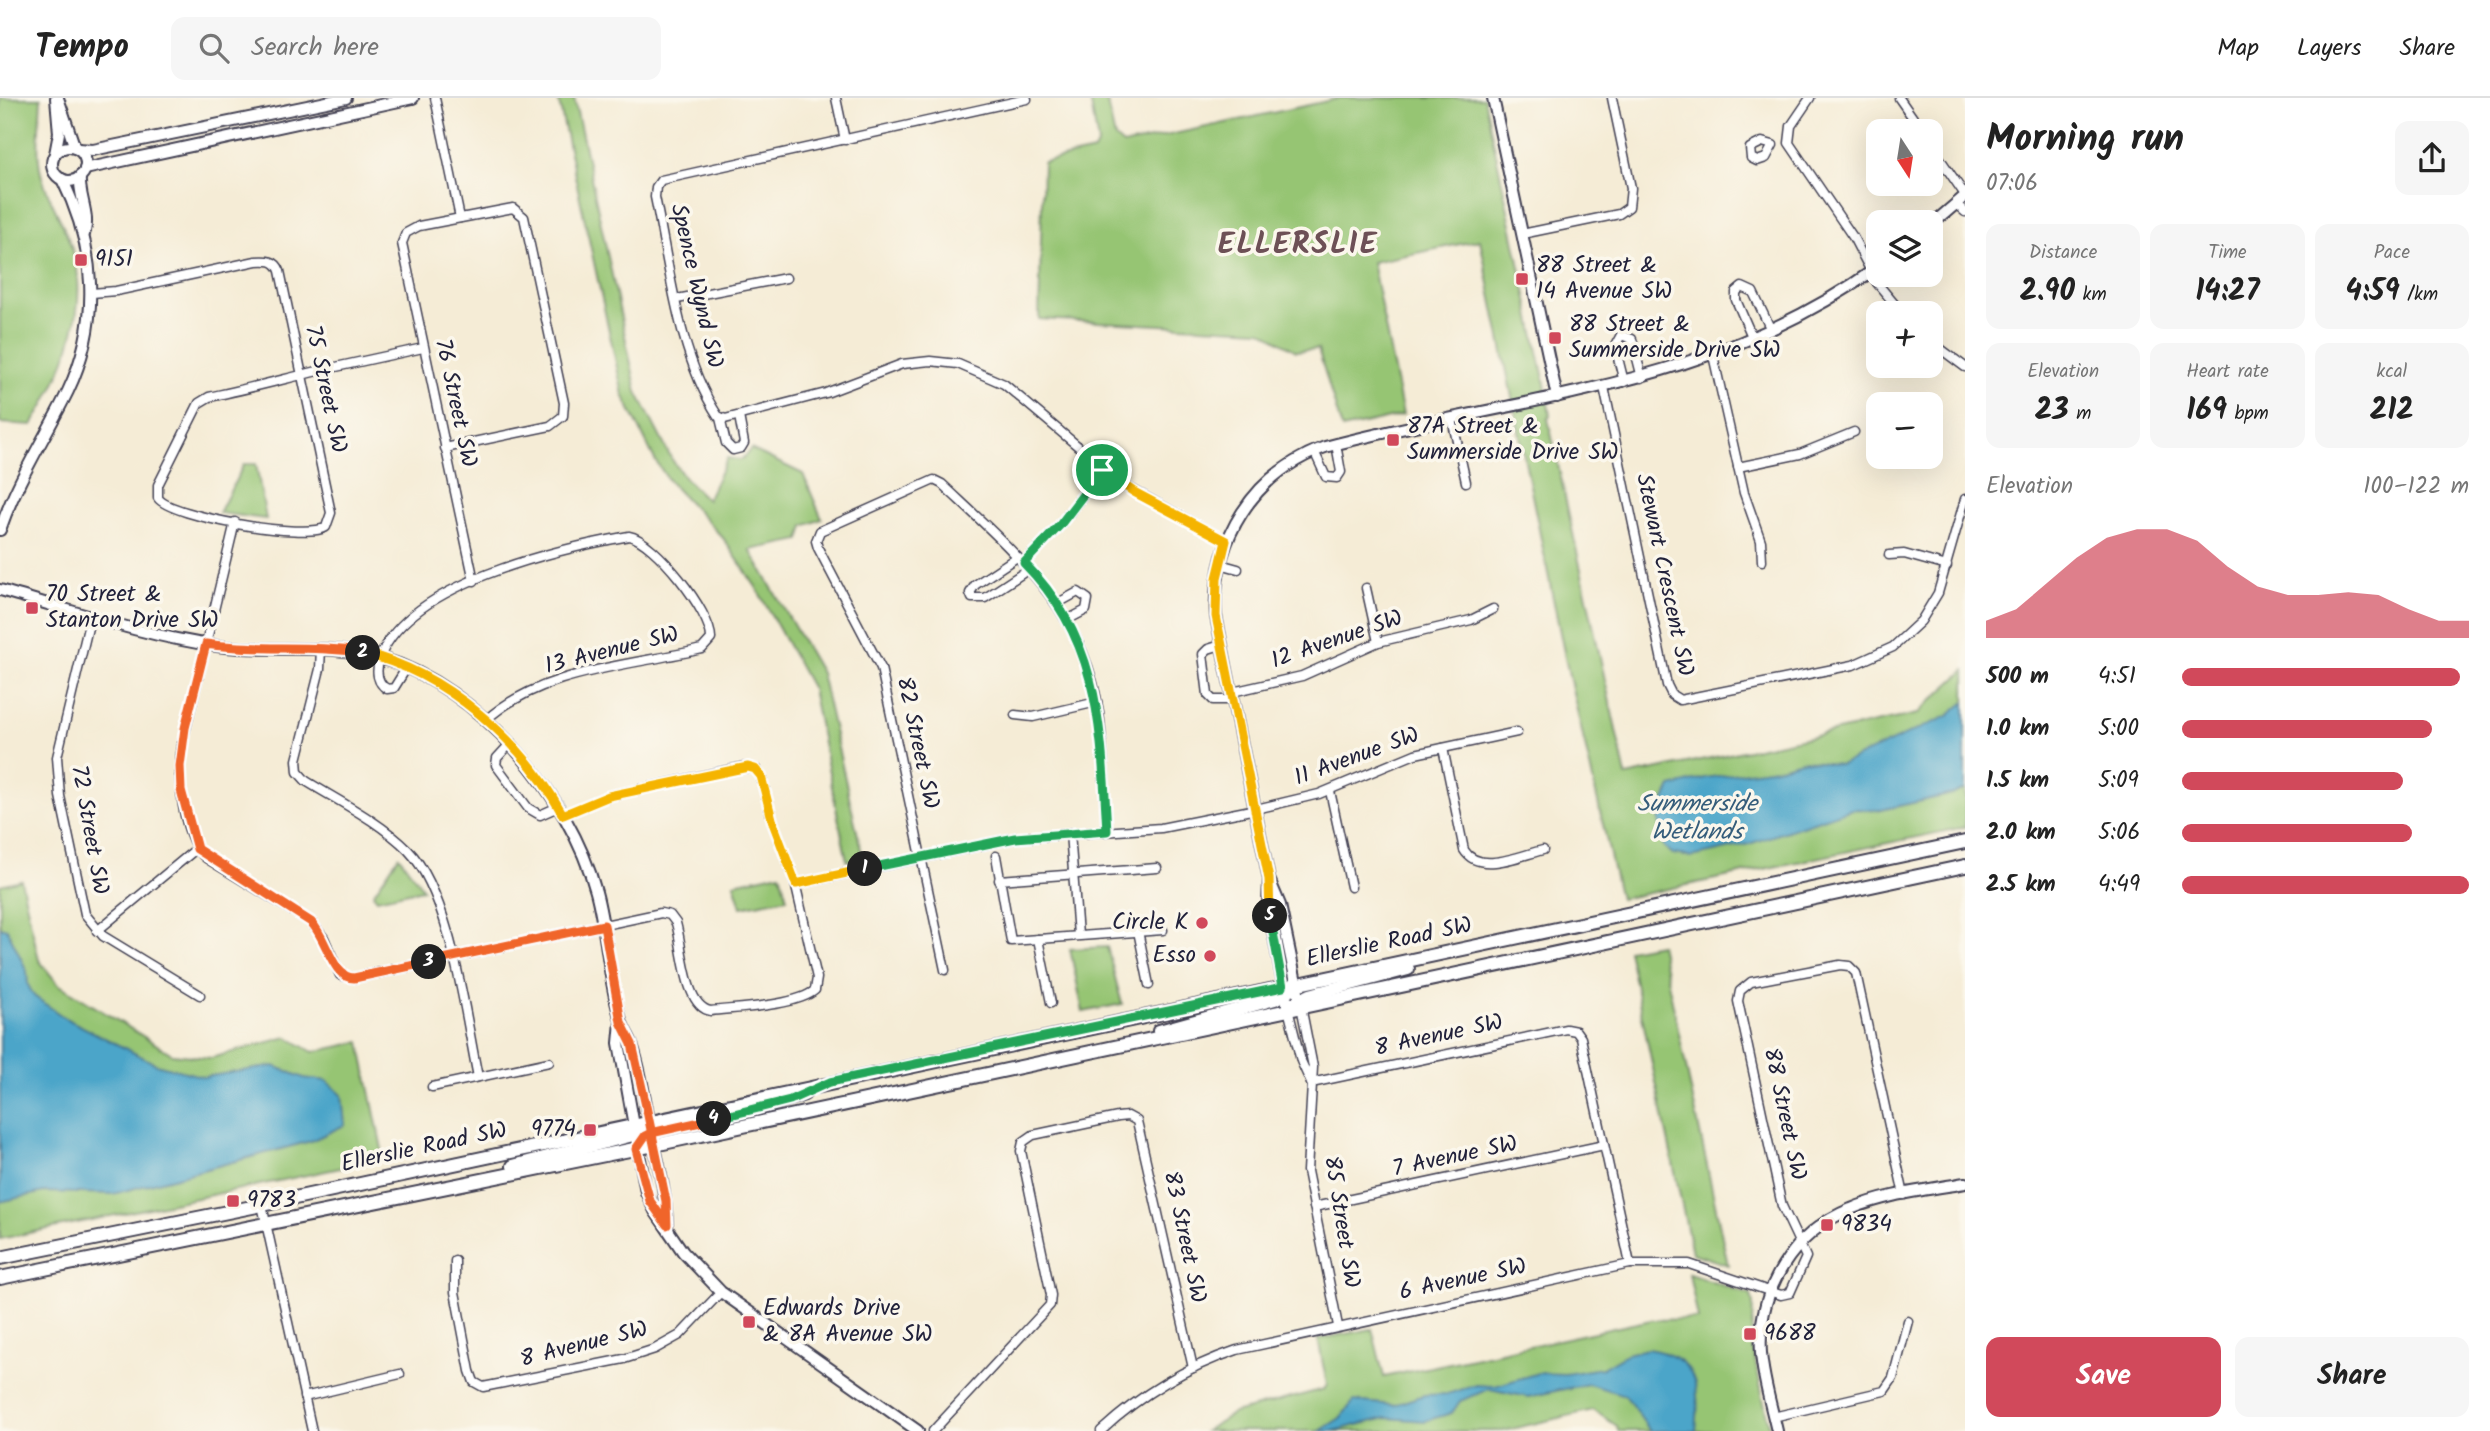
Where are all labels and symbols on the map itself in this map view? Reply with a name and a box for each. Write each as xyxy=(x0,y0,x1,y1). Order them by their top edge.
north arrow xyxy=(1866,119,1942,196)
street label: Spence Wynd SW xyxy=(660,200,732,372)
district label: ELLERSLIE xyxy=(1218,221,1378,269)
place label: 9151 xyxy=(95,242,133,278)
place label: 88 Street & 14 Avenue SW xyxy=(1536,248,1672,310)
marker: 9151 xyxy=(73,252,89,268)
marker: 88 Street & 14 Avenue SW xyxy=(1514,271,1530,287)
place label: 88 Street & Summerside Drive SW xyxy=(1569,307,1781,369)
street label: 75 Street SW xyxy=(294,322,356,456)
marker: 88 Street & Summerside Drive SW xyxy=(1547,330,1563,346)
street label: 76 Street SW xyxy=(424,335,486,471)
place label: 87A Street & Summerside Drive SW xyxy=(1407,409,1619,471)
marker: 87A Street & Summerside Drive SW xyxy=(1385,432,1401,448)
pin xyxy=(1072,440,1132,500)
street label: Stewart Crescent SW xyxy=(1625,470,1703,680)
place label: 70 Street & Stanton Drive SW xyxy=(46,577,218,639)
marker: 70 Street & Stanton Drive SW xyxy=(24,600,40,616)
street label: 12 Avenue SW xyxy=(1266,601,1408,679)
street label: 13 Avenue SW xyxy=(541,617,683,685)
pin: 2 xyxy=(346,636,380,670)
street label: 82 Street SW xyxy=(885,674,949,812)
street label: 11 Avenue SW xyxy=(1289,718,1425,796)
street label: 72 Street SW xyxy=(60,762,118,898)
water label: Summerside Wetlands xyxy=(1637,785,1759,852)
pin: 1 xyxy=(848,852,882,886)
pin: 5 xyxy=(1252,898,1288,934)
place label: Circle K xyxy=(1112,905,1188,941)
street label: Ellerslie Road SW xyxy=(1303,908,1475,978)
marker: Circle K xyxy=(1194,915,1210,931)
place label: Esso xyxy=(1153,938,1196,974)
pin: 3 xyxy=(412,944,446,980)
marker: Esso xyxy=(1202,948,1218,964)
street label: 8 Avenue SW xyxy=(1372,1005,1506,1067)
street label: 88 Street SW xyxy=(1752,1044,1816,1184)
pin: 4 xyxy=(696,1102,732,1136)
place label: 9774 xyxy=(531,1112,576,1148)
street label: Ellerslie Road SW xyxy=(338,1113,510,1183)
marker: 9774 xyxy=(582,1122,598,1138)
street label: 7 Avenue SW xyxy=(1389,1126,1521,1188)
street label: 85 Street SW xyxy=(1313,1153,1369,1291)
street label: 83 Street SW xyxy=(1152,1168,1216,1306)
place label: 9783 xyxy=(247,1183,296,1219)
marker: 9783 xyxy=(225,1193,241,1209)
place label: 9834 xyxy=(1841,1207,1892,1243)
marker: 9834 xyxy=(1819,1217,1835,1233)
street label: 6 Avenue SW xyxy=(1396,1249,1530,1311)
place label: Edwards Drive & 8A Avenue SW xyxy=(763,1291,933,1353)
street label: 8 Avenue SW xyxy=(516,1312,652,1378)
marker: Edwards Drive & 8A Avenue SW xyxy=(741,1314,757,1330)
place label: 9688 xyxy=(1764,1316,1816,1352)
marker: 9688 xyxy=(1742,1326,1758,1342)

